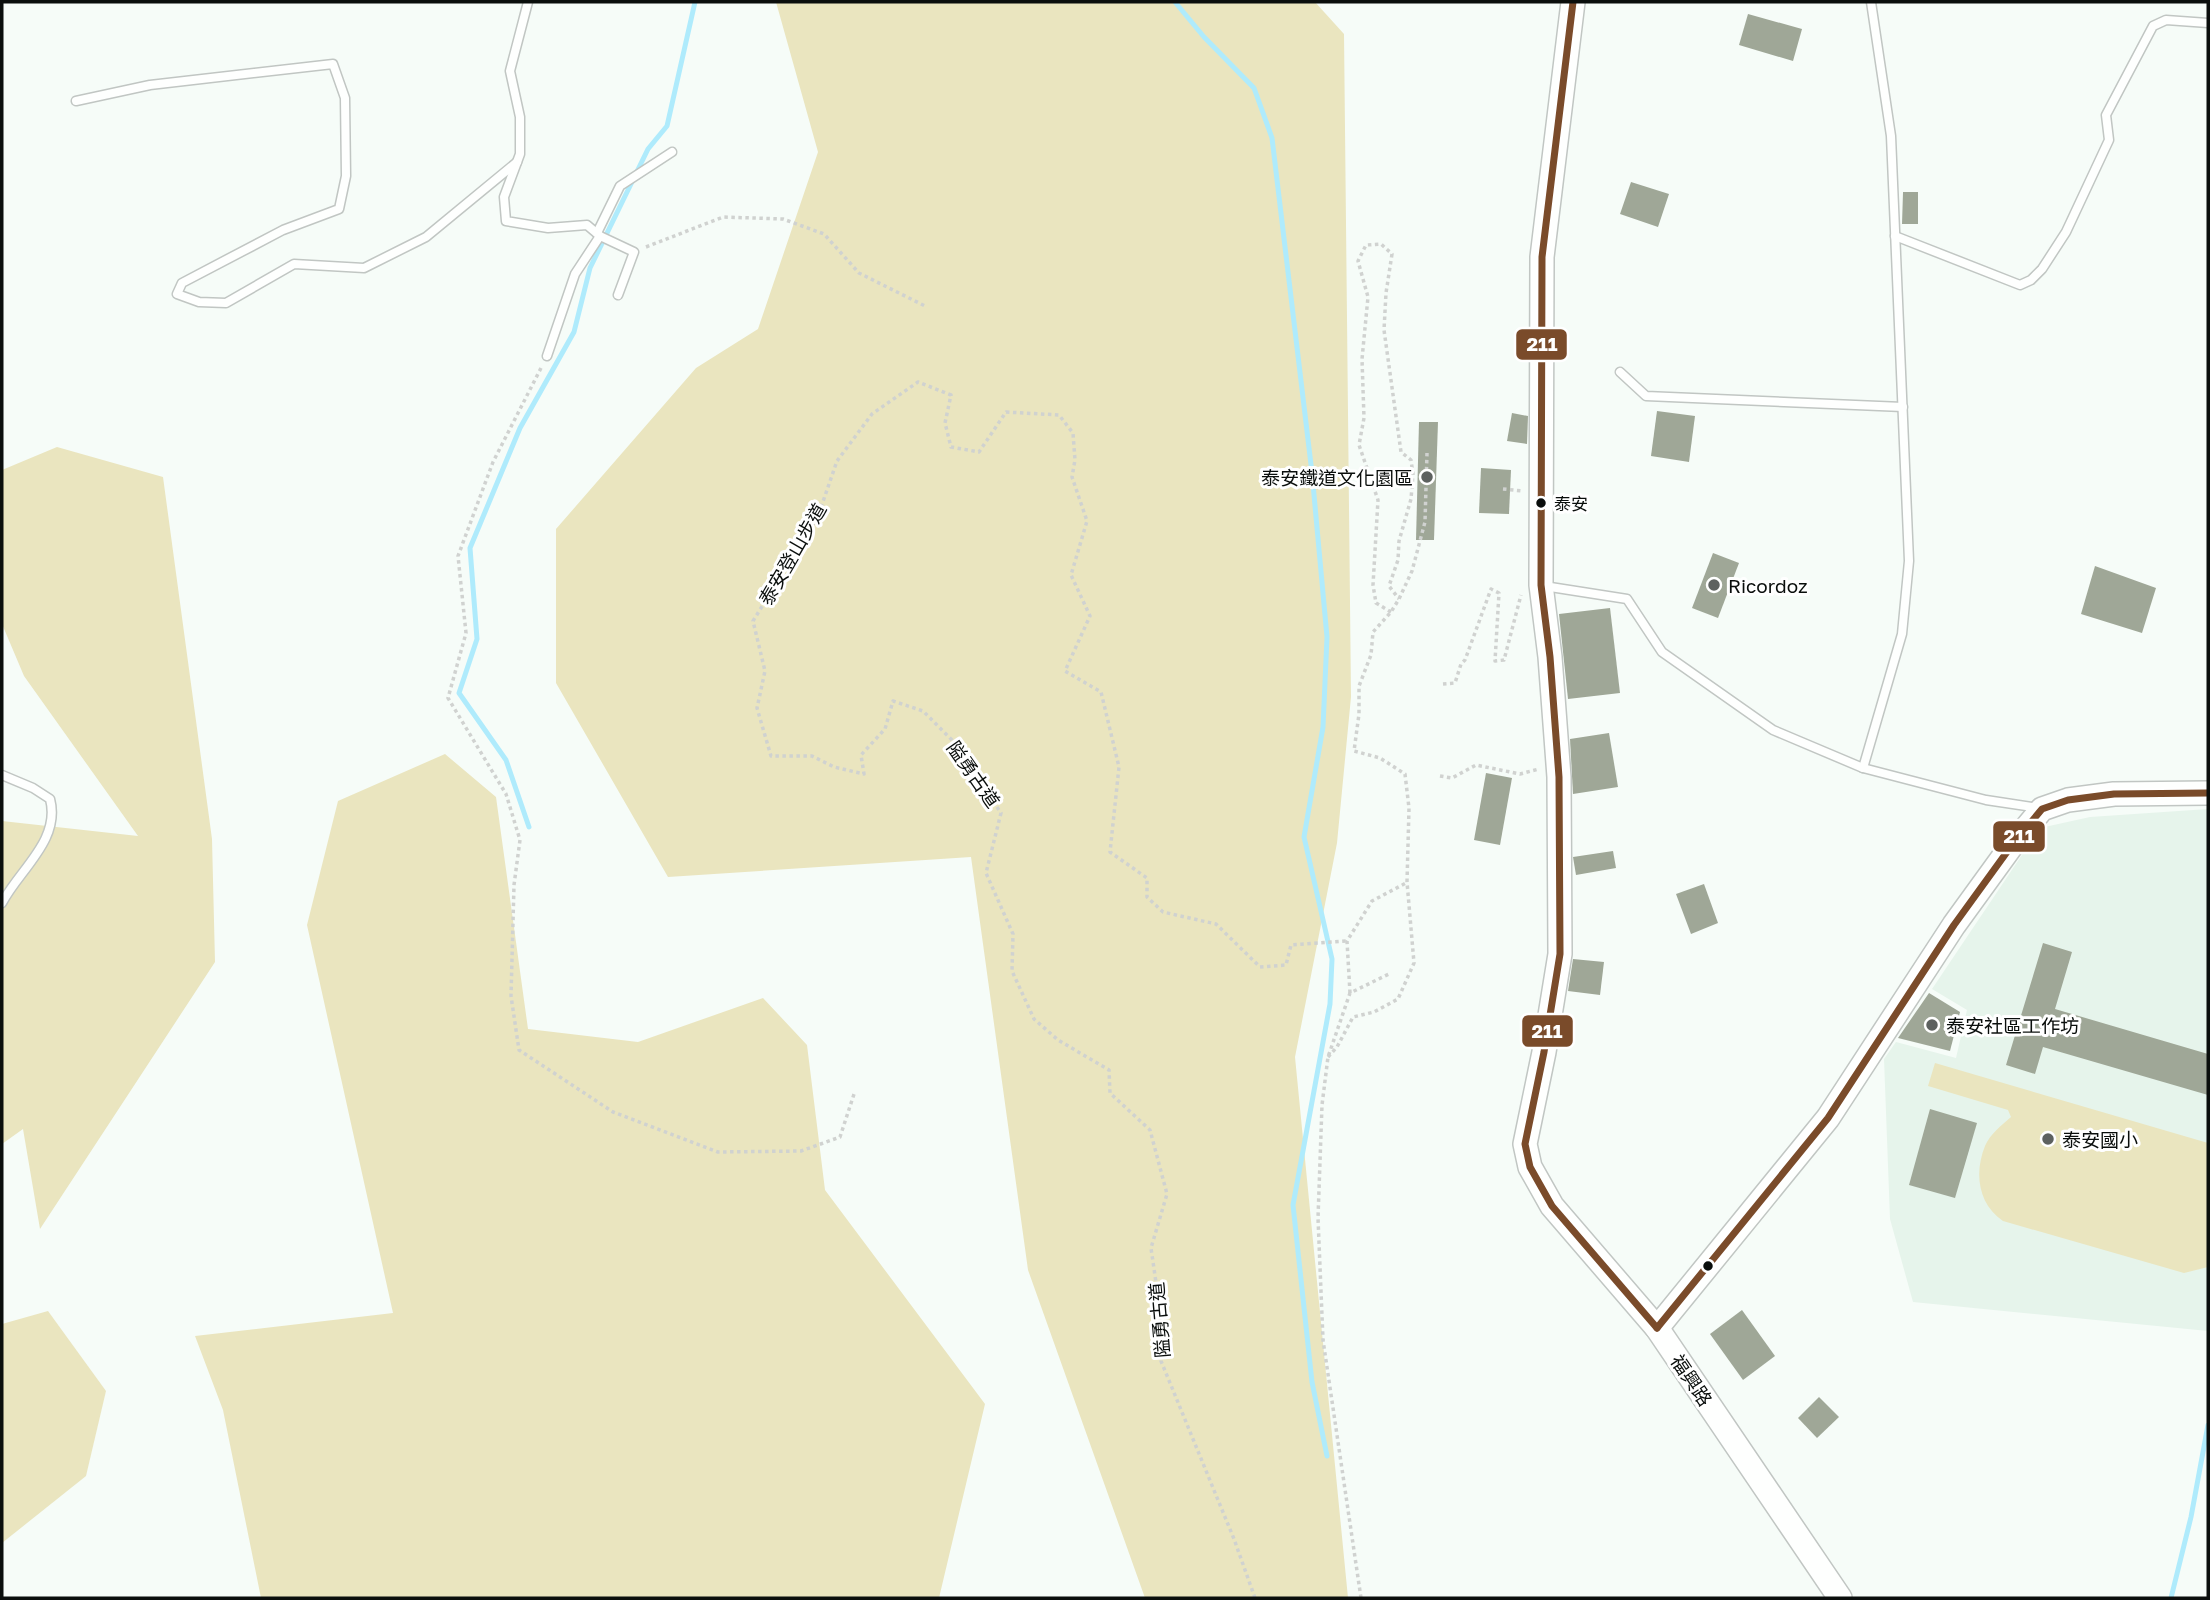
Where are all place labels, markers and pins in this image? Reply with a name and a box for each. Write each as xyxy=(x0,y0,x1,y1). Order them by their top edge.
place label: 泰安鐵道文化園區 xyxy=(1261,466,1413,489)
marker: 泰安鐵道文化園區 xyxy=(1419,469,1435,485)
place label: 泰安 xyxy=(1554,493,1588,514)
marker: 泰安 xyxy=(1534,496,1548,510)
place label: Ricordoz xyxy=(1728,574,1808,597)
marker: Ricordoz xyxy=(1706,577,1722,593)
place label: 泰安社區工作坊 xyxy=(1946,1014,2079,1037)
marker: 泰安社區工作坊 xyxy=(1924,1017,1940,1033)
place label: 泰安國小 xyxy=(2062,1128,2138,1151)
marker: 泰安國小 xyxy=(2040,1131,2056,1147)
unlabelled marker xyxy=(1701,1259,1715,1273)

